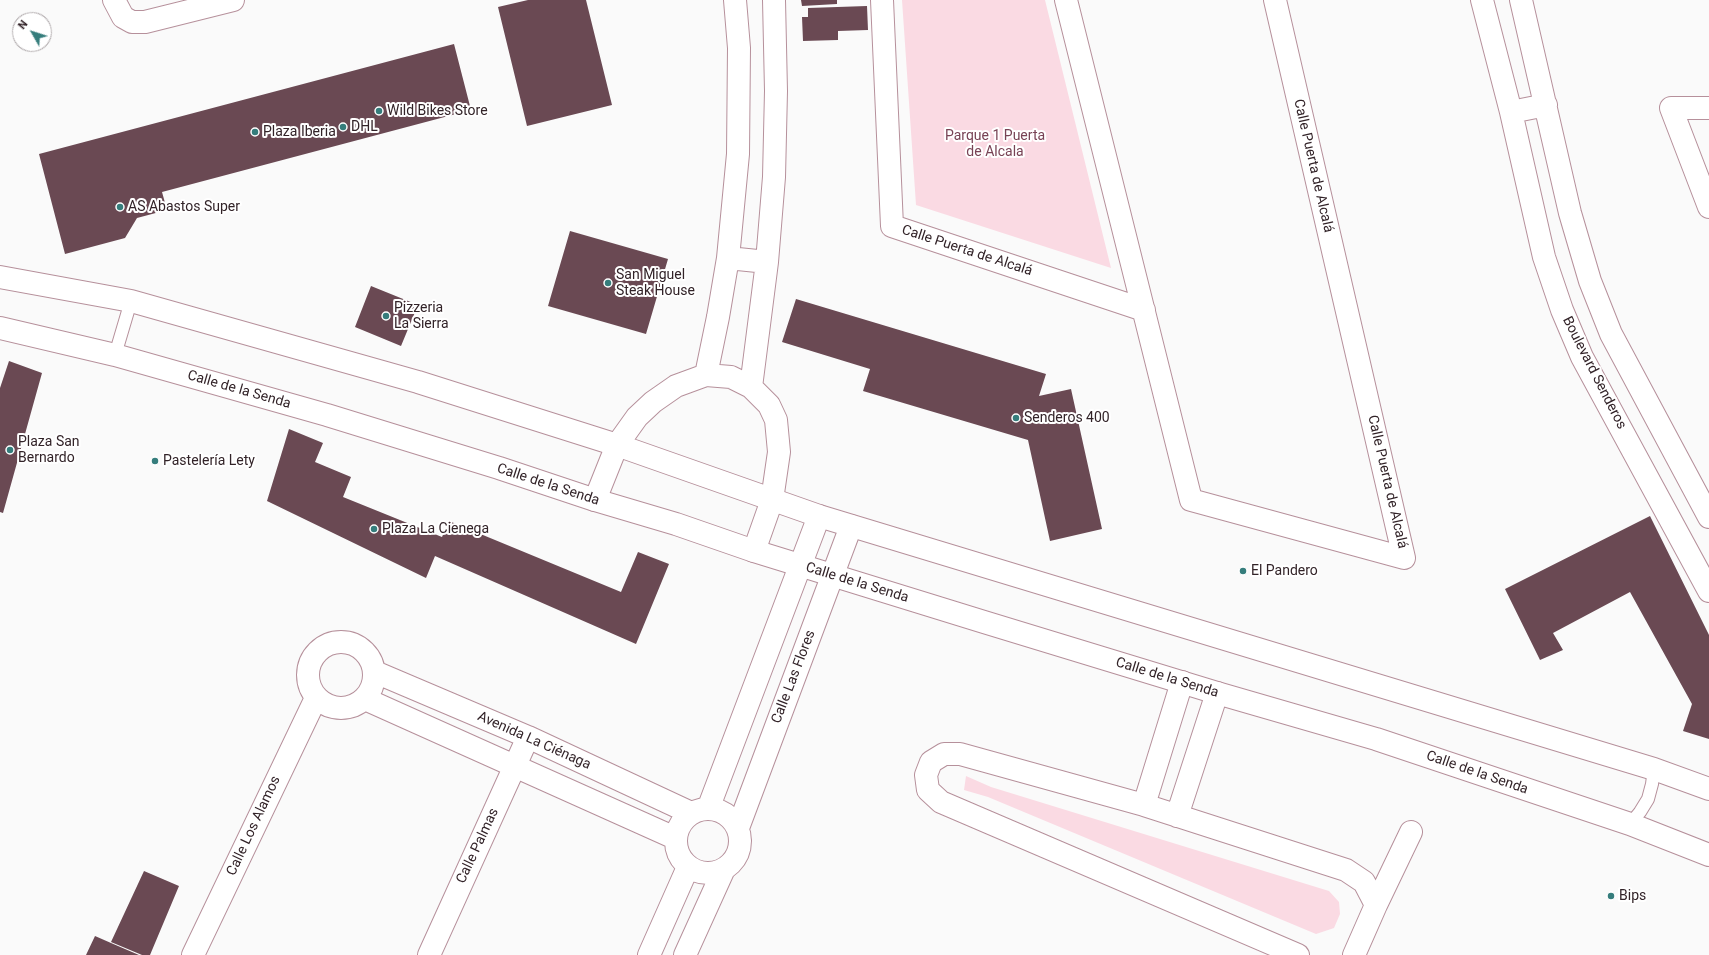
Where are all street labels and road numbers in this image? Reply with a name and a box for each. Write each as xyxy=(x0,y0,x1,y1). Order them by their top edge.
street label: Calle Puerta de Alcalá xyxy=(1289,98,1337,234)
street label: Calle Puerta de Alcalá xyxy=(900,222,1034,280)
street label: Boulevard Senderos xyxy=(1558,314,1630,432)
street label: Calle de la Senda xyxy=(185,367,293,413)
street label: Calle Puerta de Alcalá xyxy=(1363,414,1411,550)
street label: Calle de la Senda xyxy=(495,461,601,509)
street label: Calle de la Senda xyxy=(804,559,910,607)
street label: Calle Las Flores xyxy=(768,628,820,726)
street label: Calle de la Senda xyxy=(1114,654,1220,702)
street label: Avenida La Ciénaga xyxy=(475,708,593,774)
street label: Calle de la Senda xyxy=(1424,748,1530,798)
street label: Calle Los Alamos xyxy=(224,773,284,879)
street label: Calle Palmas xyxy=(453,806,503,886)

